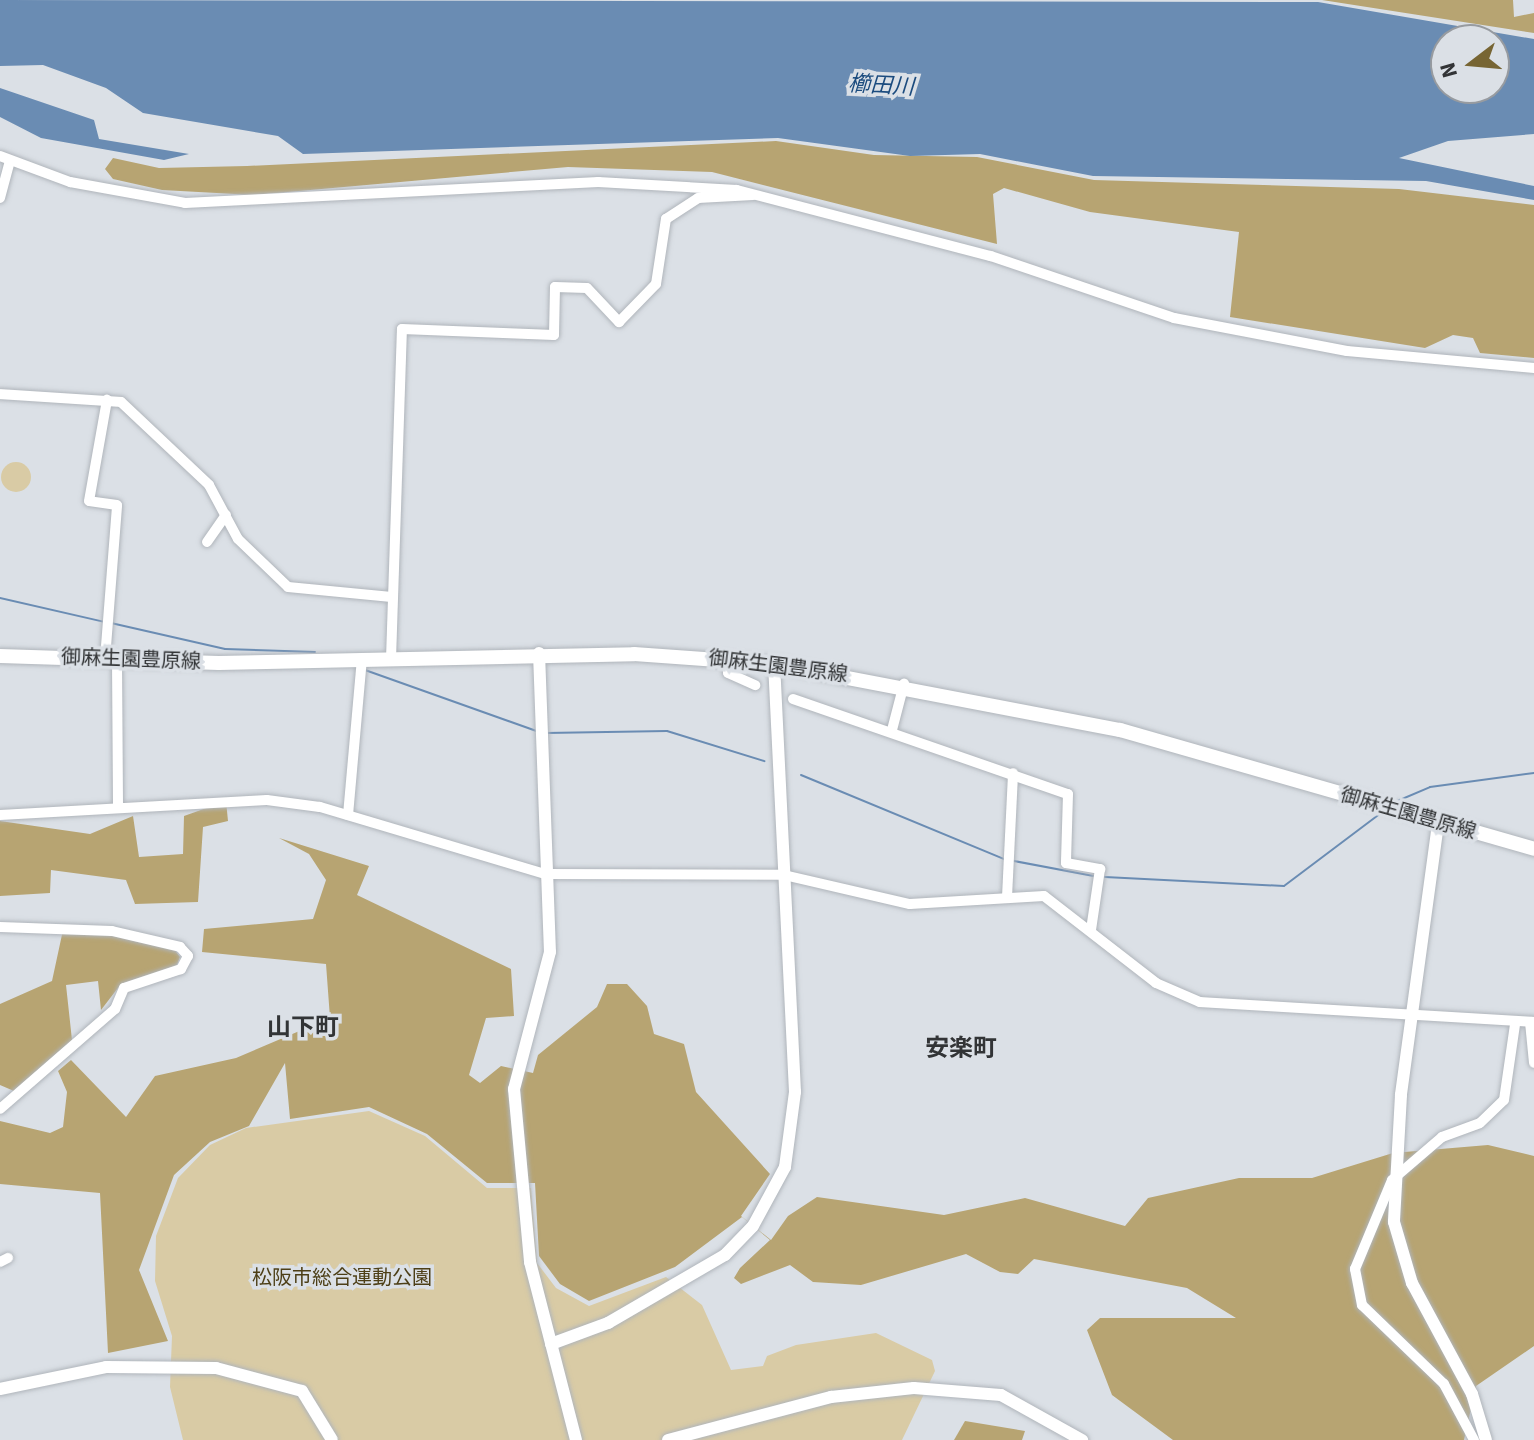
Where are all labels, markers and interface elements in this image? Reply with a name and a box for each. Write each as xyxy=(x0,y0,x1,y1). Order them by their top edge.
north arrow xyxy=(1430,24,1510,104)
text: N xyxy=(1431,59,1466,82)
water label: 櫛田川 xyxy=(847,71,915,101)
street label: 御麻生園豊原線 xyxy=(61,646,201,674)
street label: 御麻生園豊原線 xyxy=(707,647,849,687)
street label: 御麻生園豊原線 xyxy=(1337,783,1479,845)
district label: 山下町 xyxy=(267,1014,339,1042)
district label: 安楽町 xyxy=(925,1035,997,1063)
park label: 松阪市総合運動公園 xyxy=(252,1266,432,1290)

